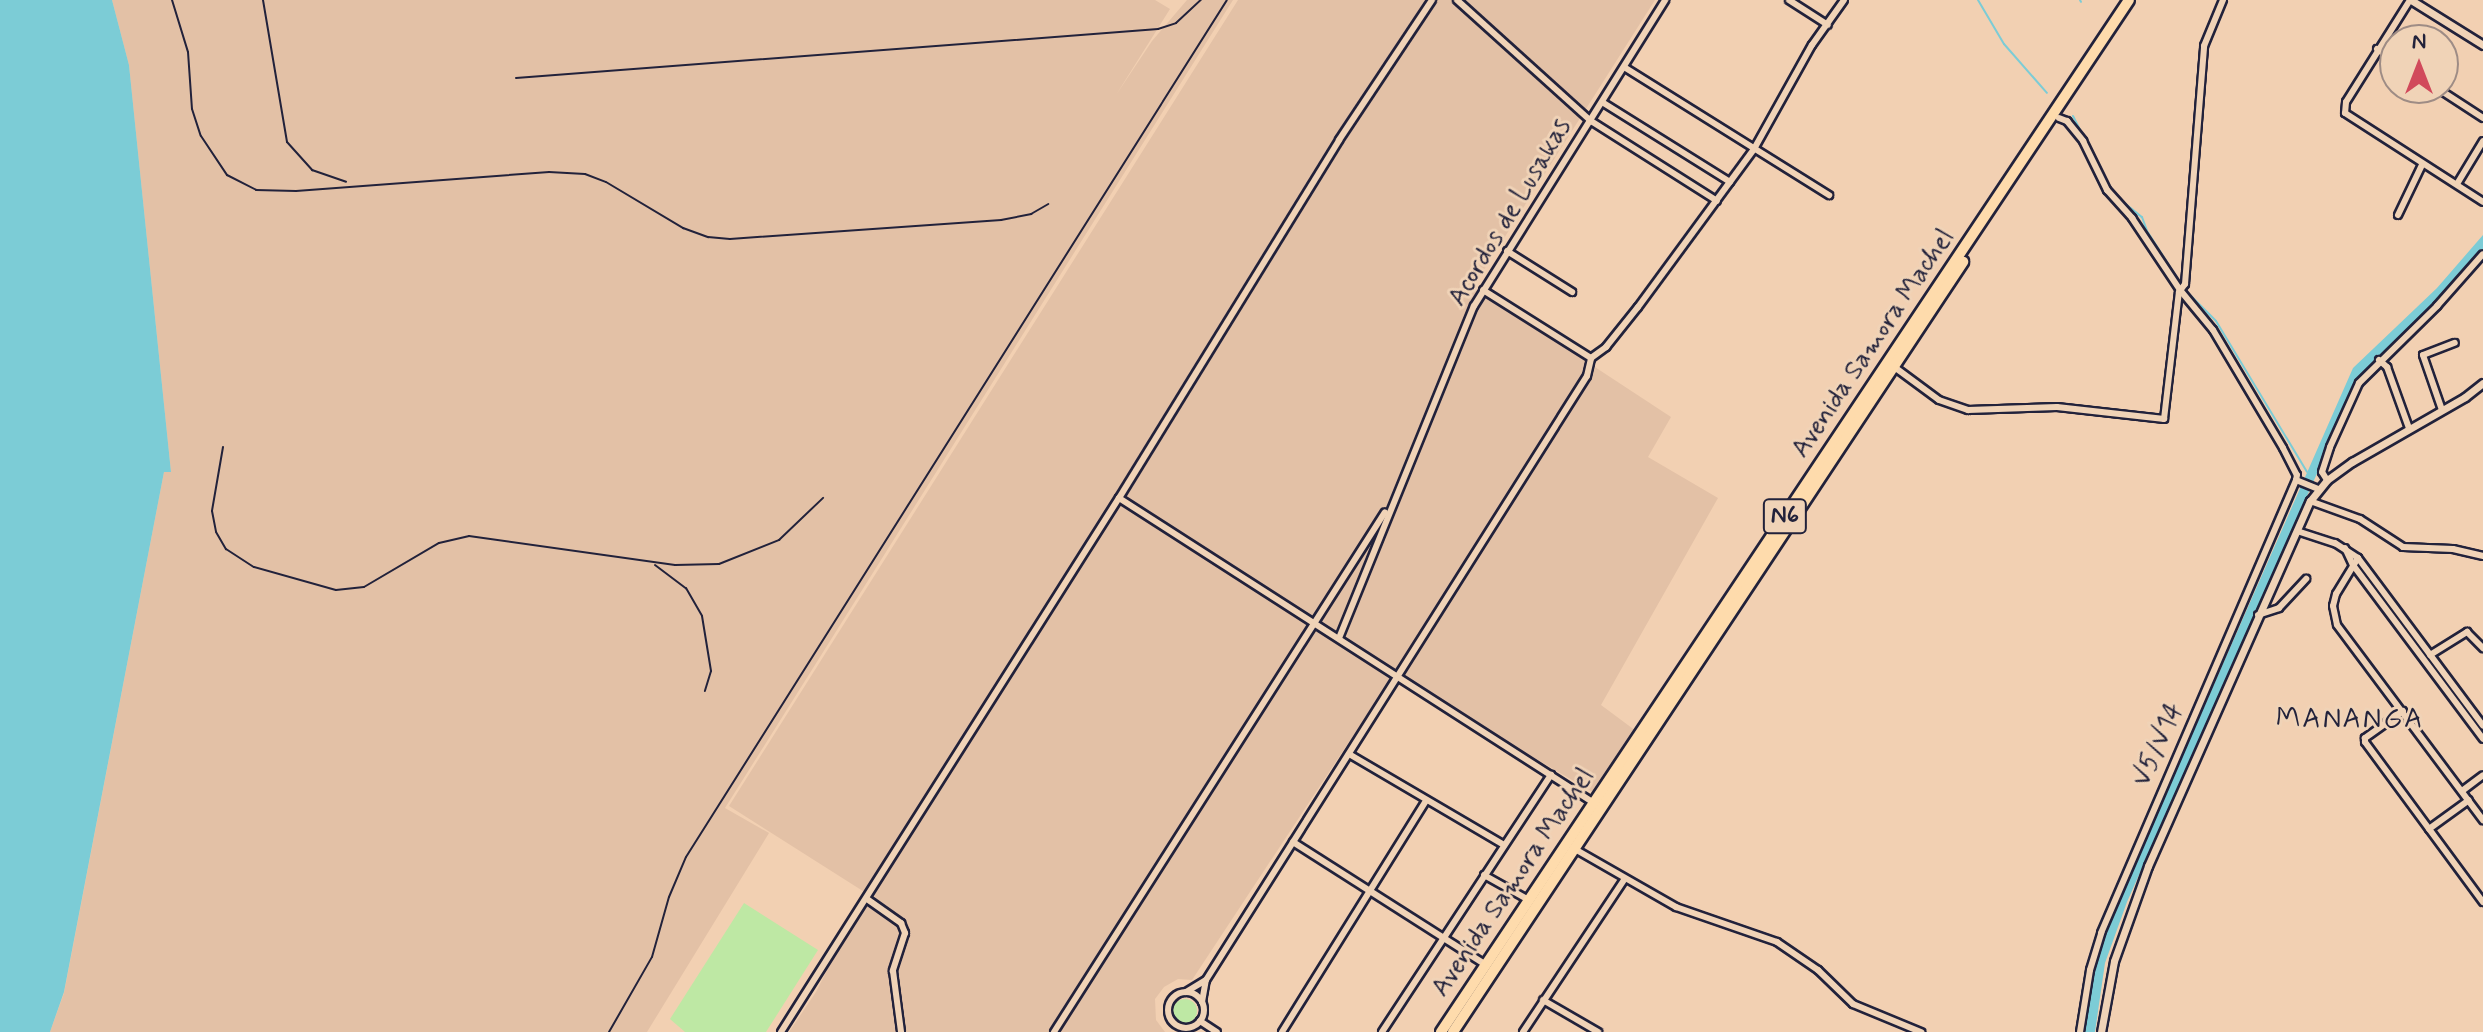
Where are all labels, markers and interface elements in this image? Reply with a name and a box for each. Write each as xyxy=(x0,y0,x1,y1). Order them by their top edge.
north arrow xyxy=(2379,24,2459,104)
text: N xyxy=(2412,28,2426,56)
street label: Acordos de Lusakas xyxy=(1443,114,1579,312)
street label: Avenida Samora Machel xyxy=(1785,222,1963,466)
road number: N6 xyxy=(1761,496,1809,536)
street label: V5/V14 xyxy=(2127,698,2191,792)
district label: MANANGA xyxy=(2276,703,2424,737)
street label: Avenida Samora Machel xyxy=(1425,761,1603,1005)

